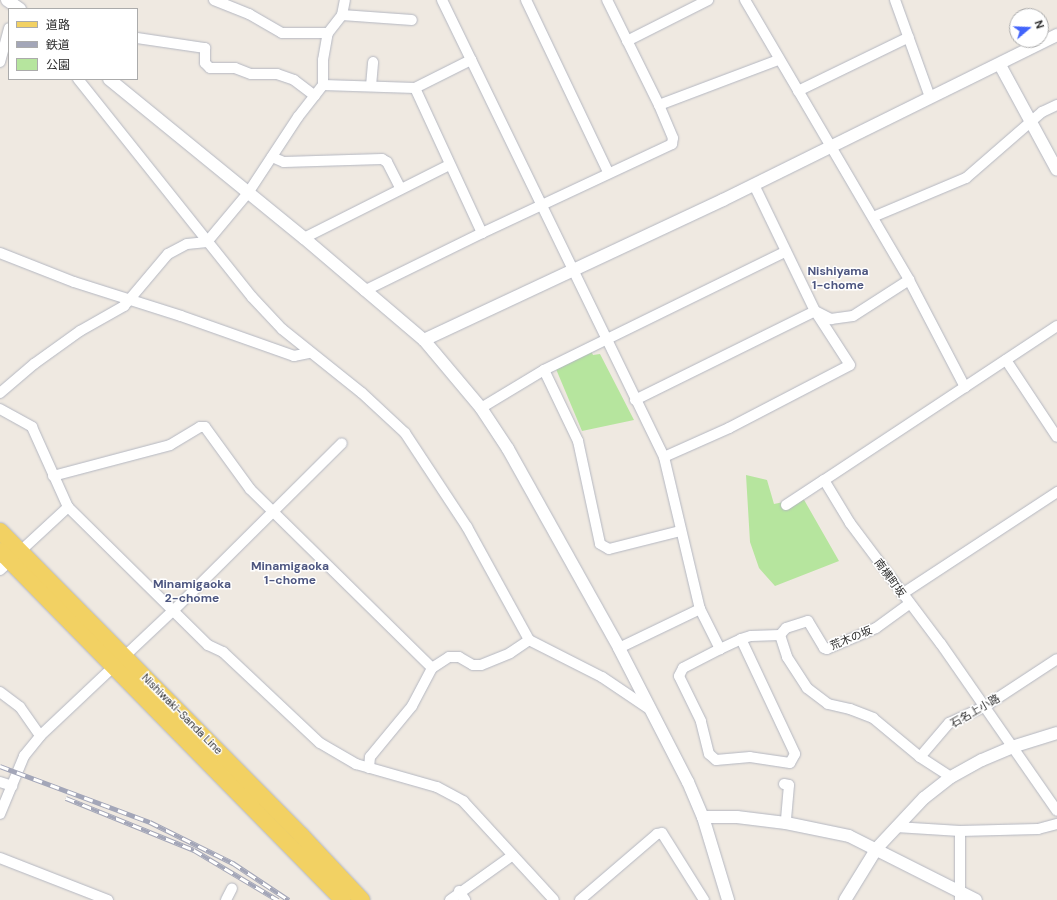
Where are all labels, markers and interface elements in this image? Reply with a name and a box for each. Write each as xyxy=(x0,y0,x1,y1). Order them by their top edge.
legend xyxy=(8,8,138,80)
north arrow xyxy=(1009,8,1049,48)
text: 道路 xyxy=(46,17,70,33)
text: N xyxy=(1031,18,1047,30)
text: 鉄道 xyxy=(46,37,70,53)
text: 公園 xyxy=(46,57,70,73)
district label: Nishiyama 1-chome xyxy=(807,265,869,293)
street label: 南横町坂 xyxy=(872,556,908,600)
district label: Minamigaoka 1-chome xyxy=(251,560,329,588)
district label: Minamigaoka 2-chome xyxy=(153,578,231,606)
street label: 荒木の坂 xyxy=(828,624,874,652)
street label: Nishiwaki-Sanda Line xyxy=(139,671,225,757)
street label: 石名上小路 xyxy=(948,692,1002,730)

